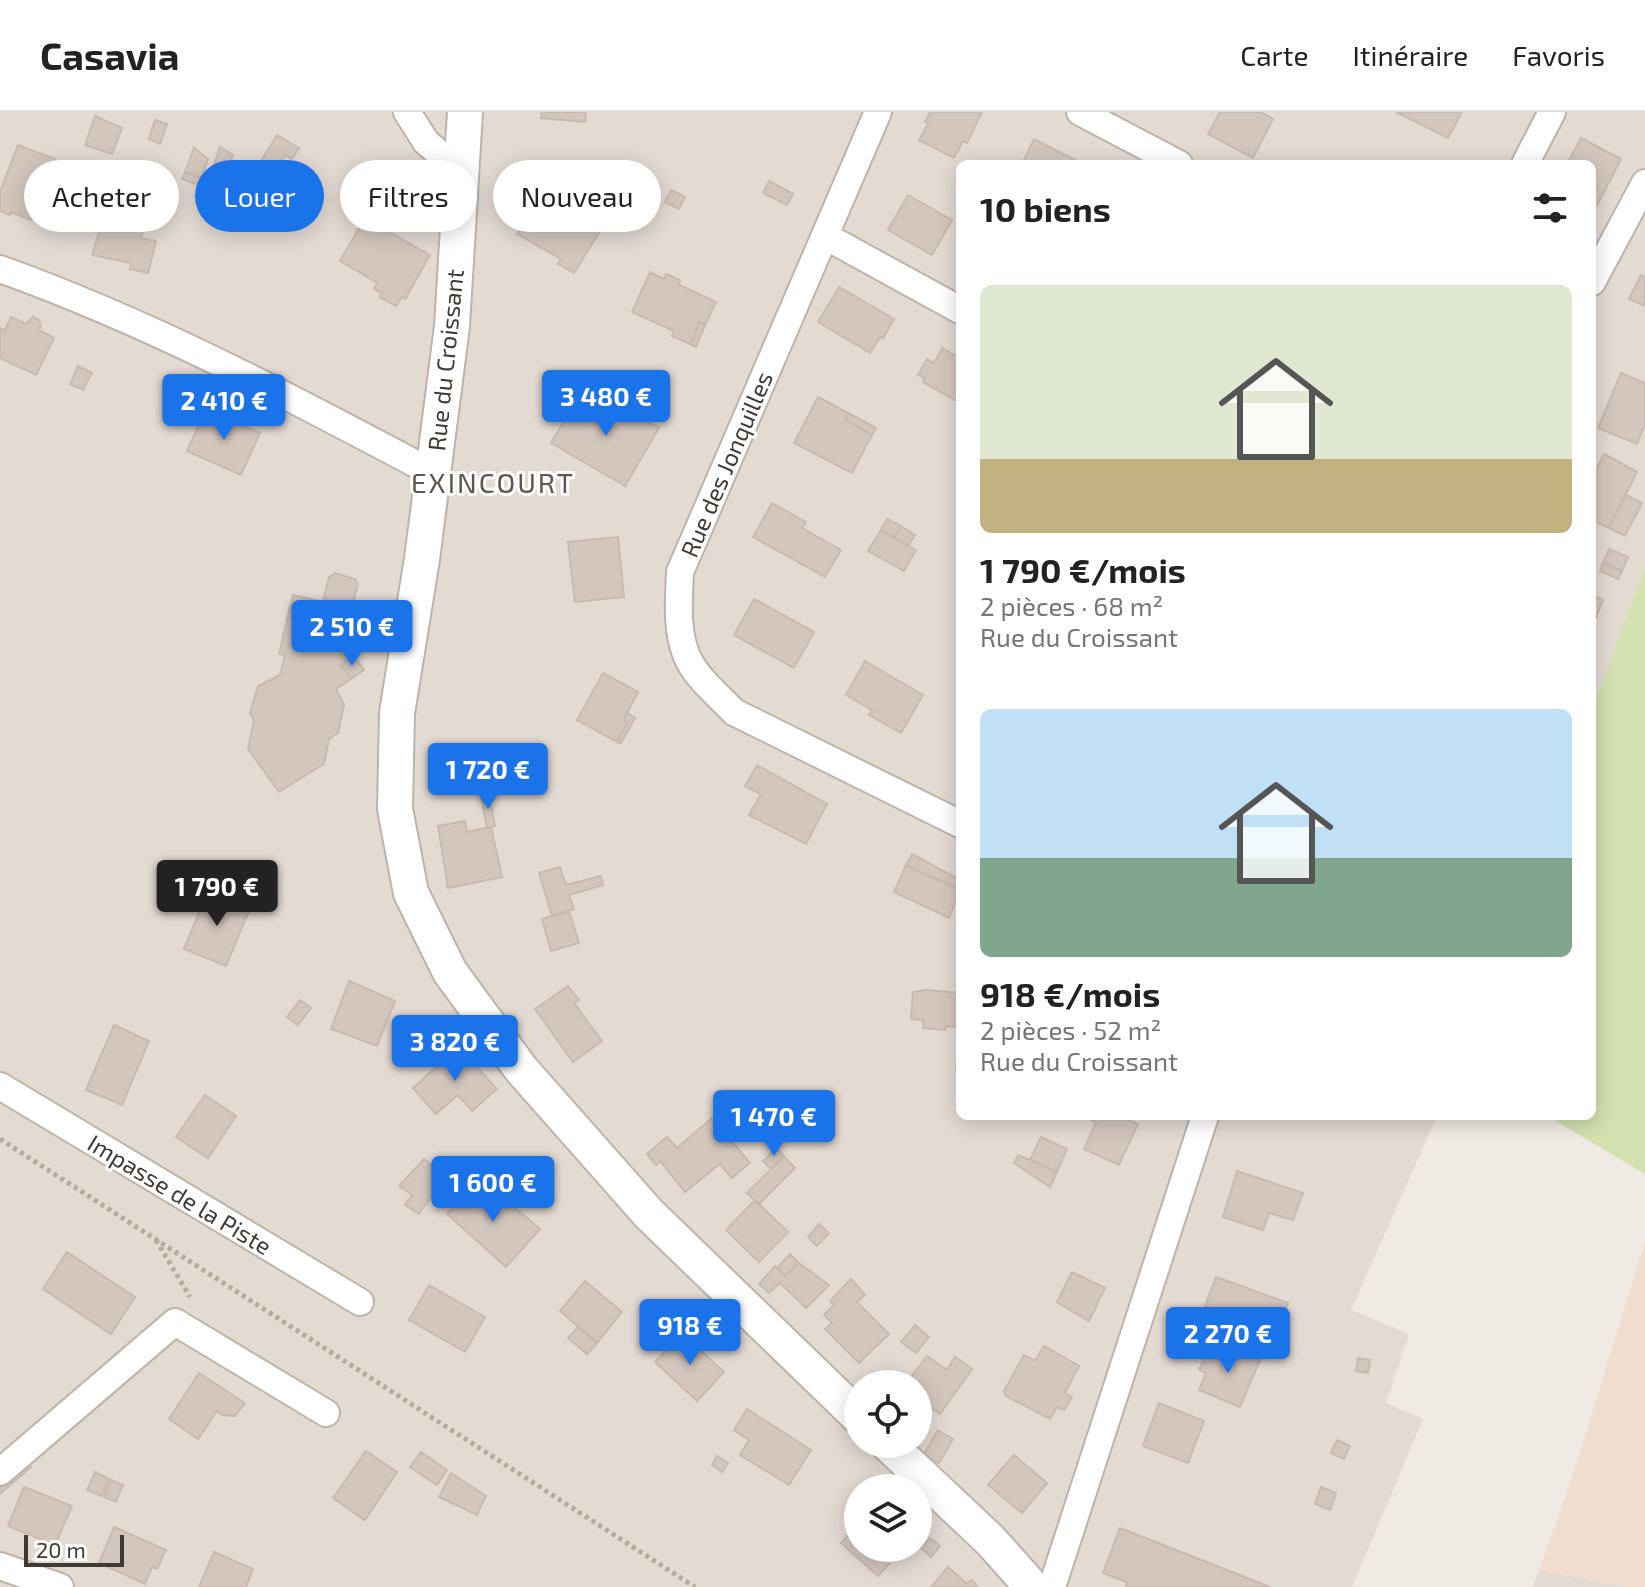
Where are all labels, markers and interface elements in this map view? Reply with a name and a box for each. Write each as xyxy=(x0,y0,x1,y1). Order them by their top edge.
text: Casavia xyxy=(40,32,179,78)
text: Carte xyxy=(1240,38,1309,72)
text: Itinéraire xyxy=(1353,38,1468,72)
text: Favoris xyxy=(1512,38,1605,72)
chip: Acheter xyxy=(24,160,179,232)
chip: Louer xyxy=(195,160,324,232)
chip: Filtres xyxy=(340,160,477,232)
chip: Nouveau xyxy=(493,160,661,232)
icon: filters xyxy=(1528,186,1572,230)
text: 10 biens xyxy=(980,188,1111,229)
street label: Rue du Croissant xyxy=(421,268,469,452)
icon: home xyxy=(1204,337,1348,481)
street label: Rue des Jonquilles xyxy=(674,367,778,561)
pin: 3 480 € xyxy=(532,370,680,438)
pin: 2 410 € xyxy=(150,374,298,442)
text: 3 480 € xyxy=(560,380,652,411)
text: 2 410 € xyxy=(180,384,268,415)
district label: EXINCOURT xyxy=(411,465,575,499)
text: 1 790 €/mois xyxy=(980,549,1186,590)
text: 2 pièces · 68 m² xyxy=(980,590,1163,621)
pin: 2 510 € xyxy=(278,600,426,668)
text: 2 510 € xyxy=(309,610,395,641)
text: Rue du Croissant xyxy=(980,621,1178,652)
pin: 1 720 € xyxy=(414,743,562,811)
text: 1 720 € xyxy=(446,753,530,784)
icon: home xyxy=(1204,761,1348,905)
pin: 1 790 € xyxy=(143,860,291,928)
text: 1 790 € xyxy=(175,870,259,901)
text: 918 €/mois xyxy=(980,973,1160,1014)
text: 2 pièces · 52 m² xyxy=(980,1014,1161,1045)
pin: 3 820 € xyxy=(381,1015,529,1083)
text: 3 820 € xyxy=(410,1025,500,1056)
text: Rue du Croissant xyxy=(980,1045,1178,1076)
pin: 1 470 € xyxy=(700,1090,848,1158)
text: 1 470 € xyxy=(731,1100,817,1131)
street label: Impasse de la Piste xyxy=(83,1128,277,1260)
pin: 1 600 € xyxy=(419,1156,567,1224)
text: 1 600 € xyxy=(449,1166,537,1197)
pin: 918 € xyxy=(634,1299,746,1367)
pin: 2 270 € xyxy=(1154,1307,1302,1375)
text: 918 € xyxy=(657,1309,723,1340)
text: 2 270 € xyxy=(1184,1317,1272,1348)
map controls xyxy=(844,1370,932,1562)
button: locate xyxy=(844,1370,932,1458)
button: layers xyxy=(844,1474,932,1562)
scale bar xyxy=(24,1531,124,1567)
text: 20 m xyxy=(36,1536,86,1562)

